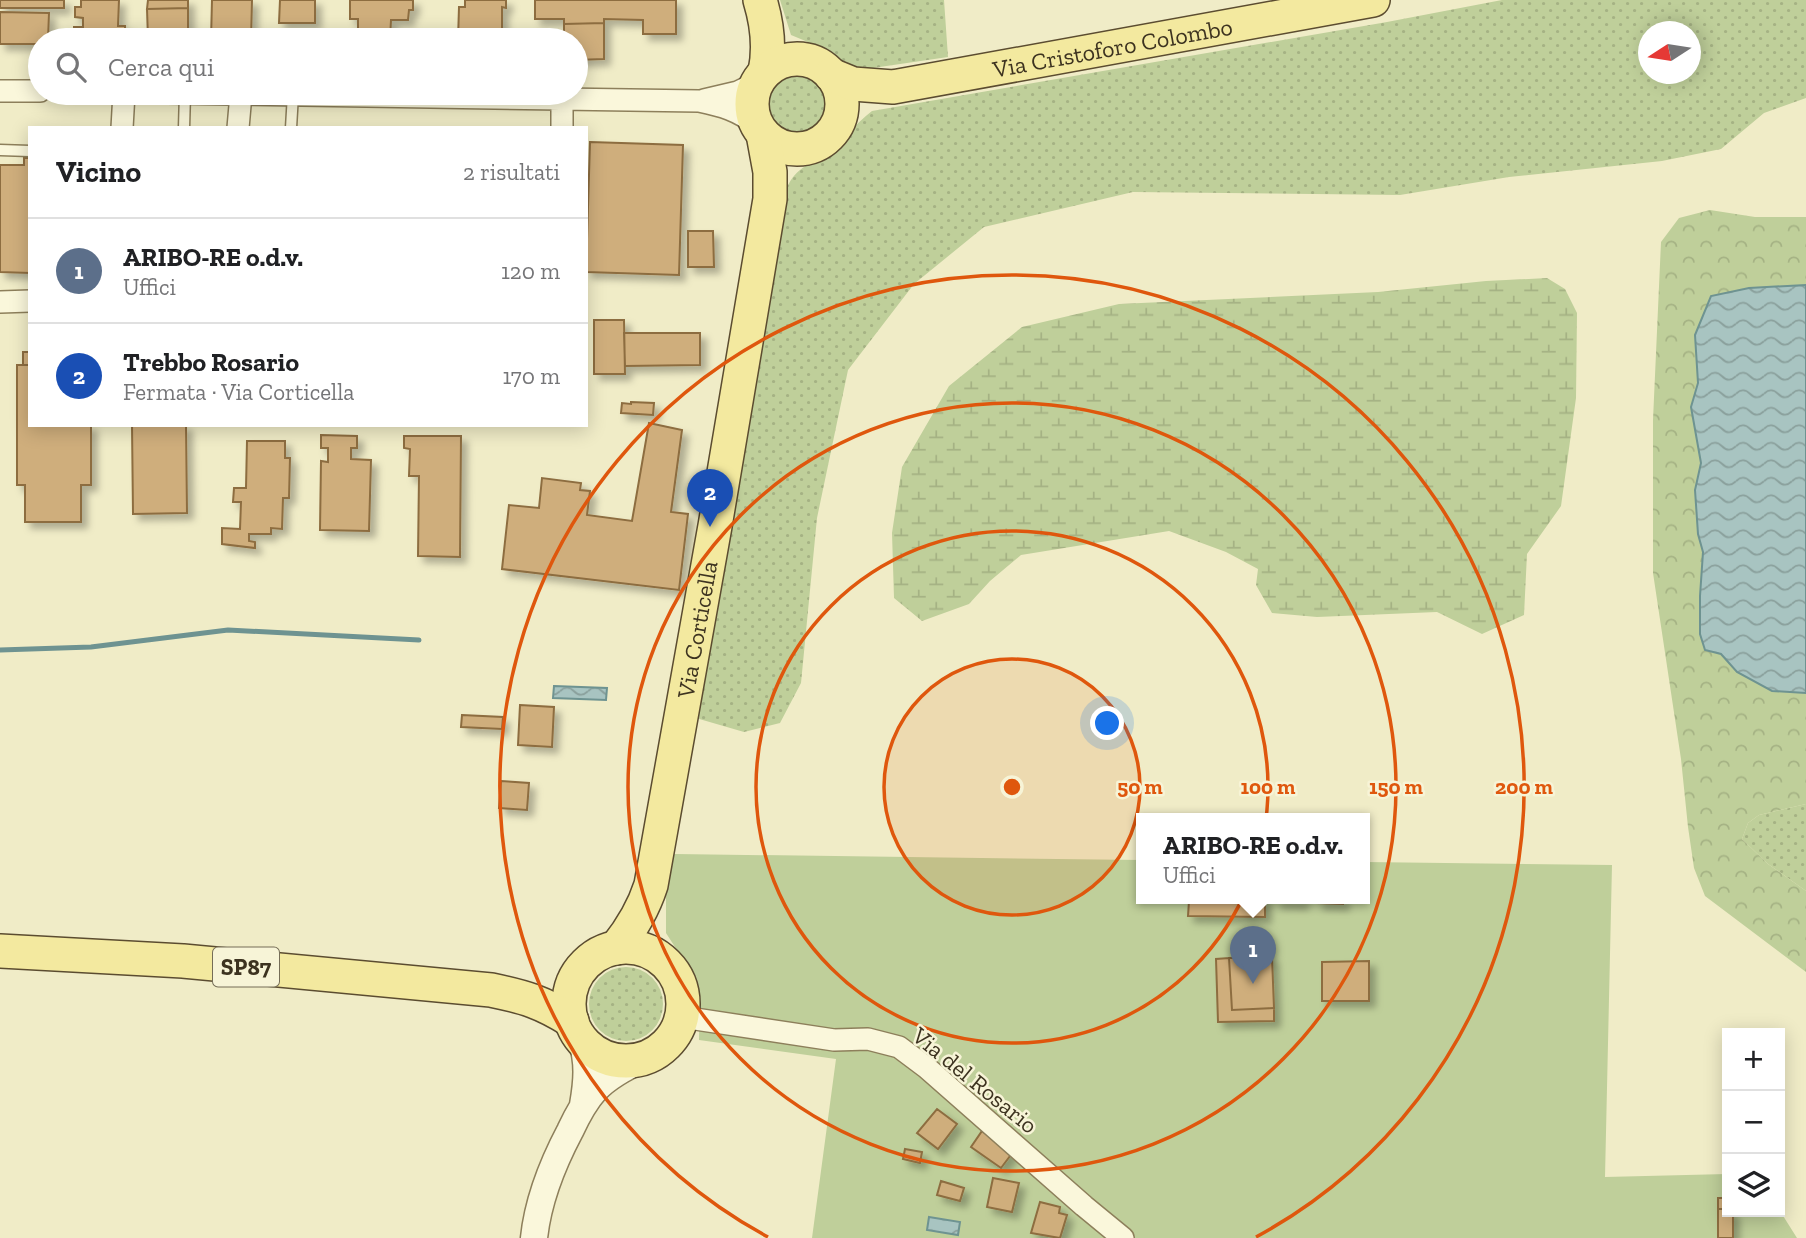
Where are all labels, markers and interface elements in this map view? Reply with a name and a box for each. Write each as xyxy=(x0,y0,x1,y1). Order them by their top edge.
street label: Via Cristoforo Colombo xyxy=(989,11,1235,83)
north arrow xyxy=(1638,21,1701,84)
search box xyxy=(28,28,588,105)
icon: search xyxy=(52,48,90,86)
text: Cerca qui xyxy=(108,51,214,83)
text: Vicino xyxy=(56,154,141,190)
text: 2 risultati xyxy=(463,158,560,186)
text: ARIBO-RE o.d.v. xyxy=(123,241,303,273)
text: 1 xyxy=(74,257,84,285)
text: 120 m xyxy=(501,257,560,285)
text: Uffici xyxy=(123,273,176,301)
text: Trebbo Rosario xyxy=(123,346,299,378)
text: 2 xyxy=(73,362,85,390)
text: 170 m xyxy=(502,362,560,390)
text: Fermata · Via Corticella xyxy=(123,378,354,406)
pin: 2 xyxy=(687,469,733,527)
street label: Via Corticella xyxy=(670,558,723,702)
your location xyxy=(1090,706,1124,740)
text: 50 m xyxy=(1117,774,1163,799)
text: 100 m xyxy=(1241,774,1296,799)
text: 150 m xyxy=(1369,774,1424,799)
text: 200 m xyxy=(1495,774,1553,799)
centre of rings xyxy=(1000,775,1024,799)
popup xyxy=(1136,813,1370,904)
text: ARIBO-RE o.d.v. xyxy=(1163,829,1343,861)
text: Uffici xyxy=(1163,861,1216,889)
pin: 1 xyxy=(1230,926,1276,984)
road number: SP87 xyxy=(213,948,279,986)
street label: Via del Rosario xyxy=(906,1020,1044,1139)
map controls xyxy=(1722,1028,1785,1217)
button: + xyxy=(1722,1028,1785,1091)
button: − xyxy=(1722,1091,1785,1154)
button: layers xyxy=(1722,1154,1785,1217)

